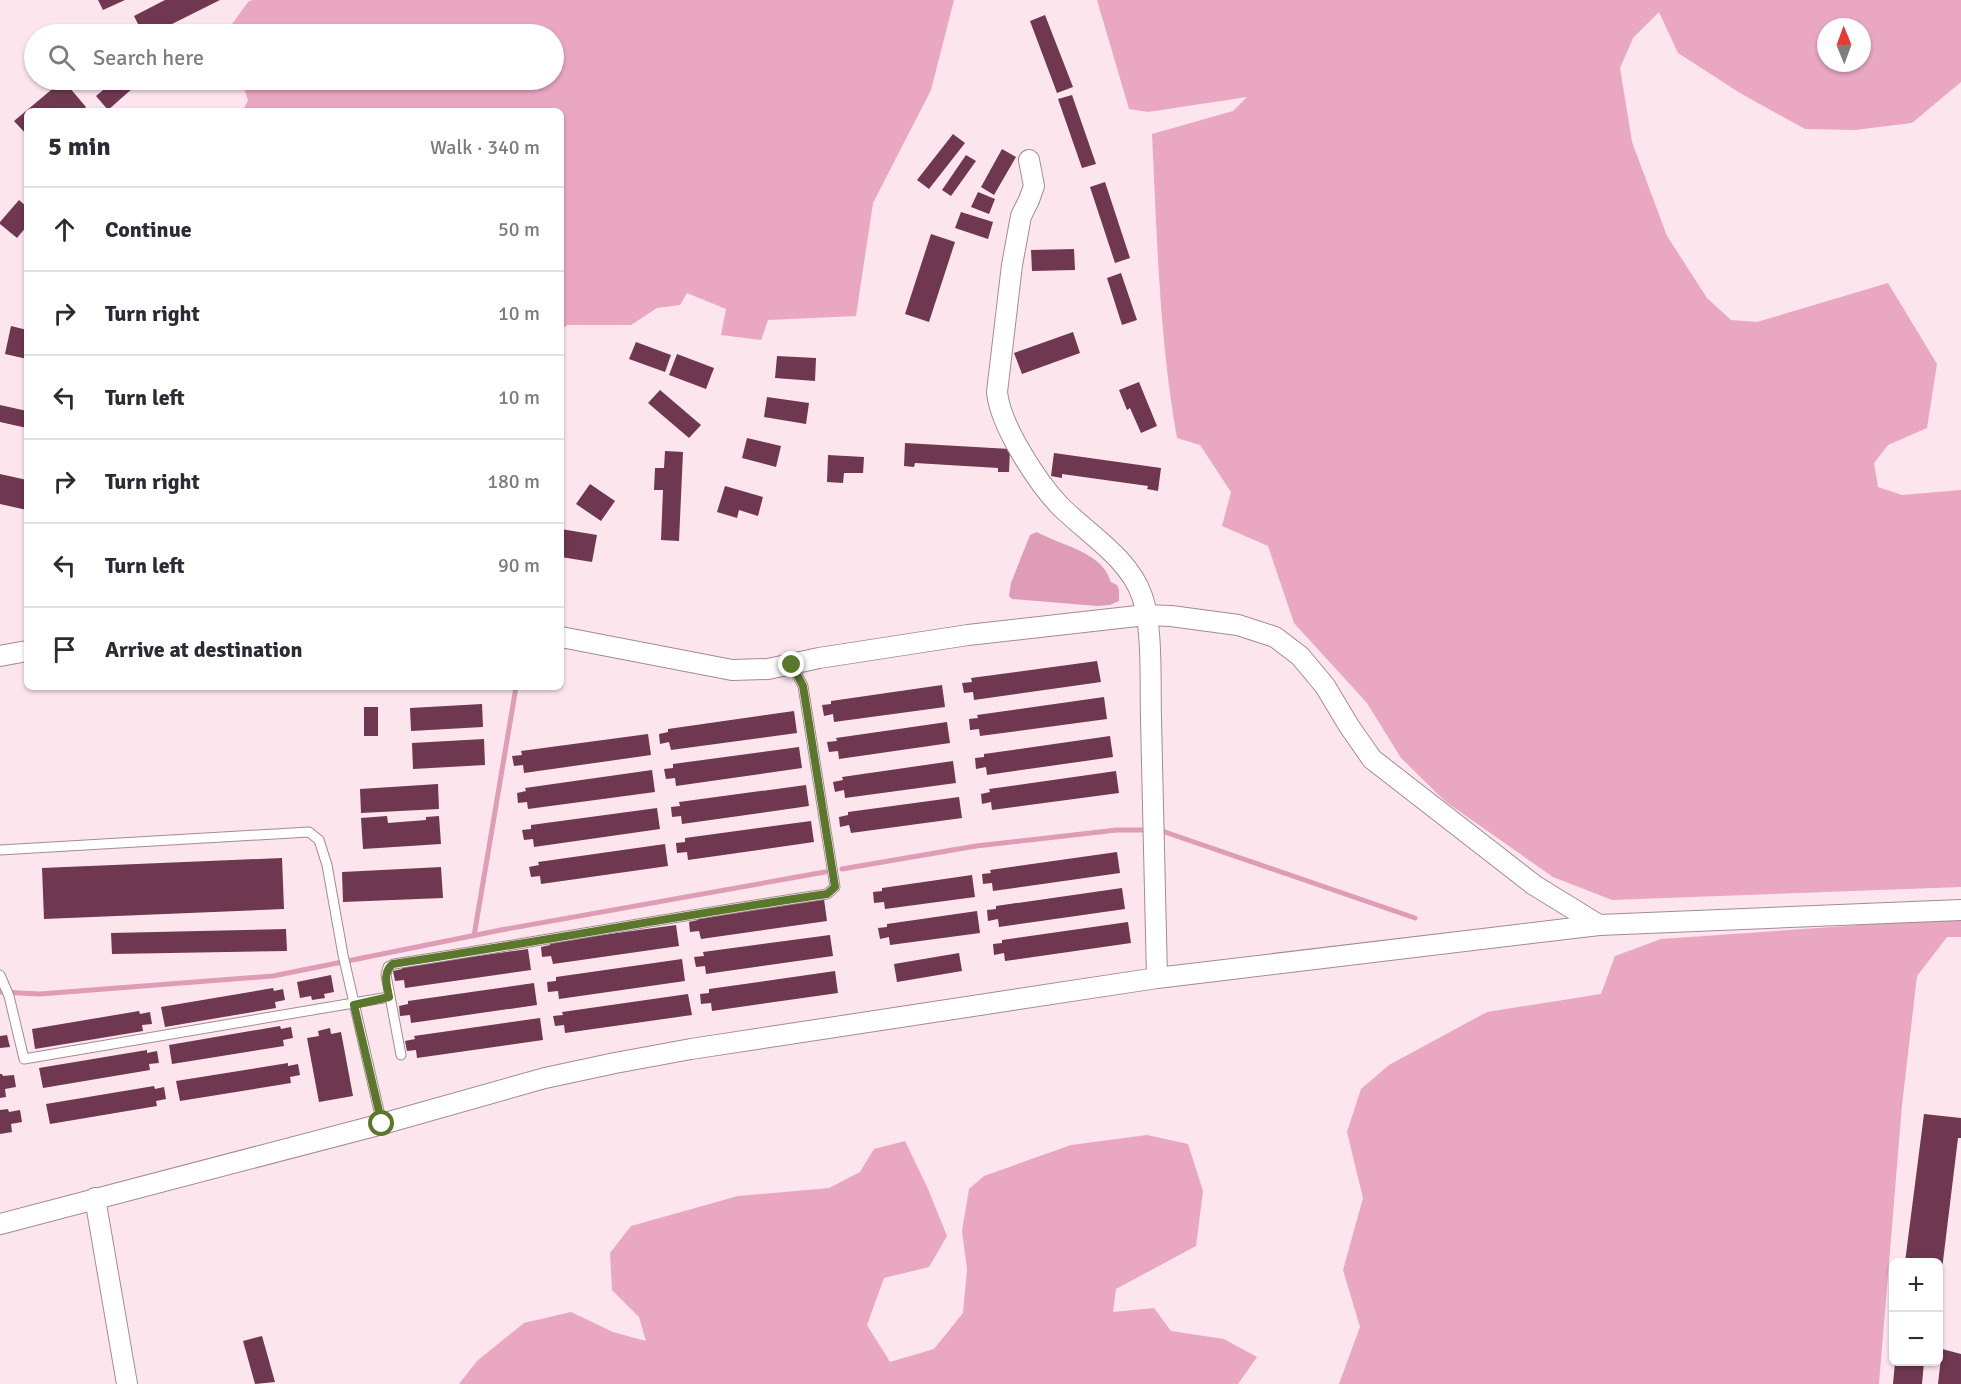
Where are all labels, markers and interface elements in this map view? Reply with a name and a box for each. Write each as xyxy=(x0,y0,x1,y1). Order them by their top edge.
north arrow xyxy=(1817,18,1871,72)
search box xyxy=(24,24,564,90)
icon: search xyxy=(45,41,78,74)
text: Search here xyxy=(93,44,204,71)
text: 5 min xyxy=(48,131,111,163)
text: Walk · 340 m xyxy=(430,135,540,160)
icon: ahead xyxy=(48,213,81,246)
text: Continue xyxy=(105,216,192,243)
text: 50 m xyxy=(498,217,540,242)
icon: right xyxy=(48,297,81,330)
text: Turn right xyxy=(105,300,200,327)
text: 10 m xyxy=(498,301,540,326)
icon: left xyxy=(48,381,81,414)
text: Turn left xyxy=(105,384,185,411)
text: 10 m xyxy=(498,385,540,410)
icon: right xyxy=(48,465,81,498)
text: Turn right xyxy=(105,468,200,495)
text: 180 m xyxy=(487,469,540,494)
icon: left xyxy=(48,549,81,582)
text: Turn left xyxy=(105,552,185,579)
text: 90 m xyxy=(498,553,540,578)
icon: arrive xyxy=(48,633,81,666)
text: Arrive at destination xyxy=(105,636,302,663)
route end xyxy=(778,651,804,677)
route start xyxy=(368,1110,394,1136)
map controls xyxy=(1889,1258,1943,1366)
button: + xyxy=(1889,1258,1943,1312)
button: − xyxy=(1889,1312,1943,1366)

